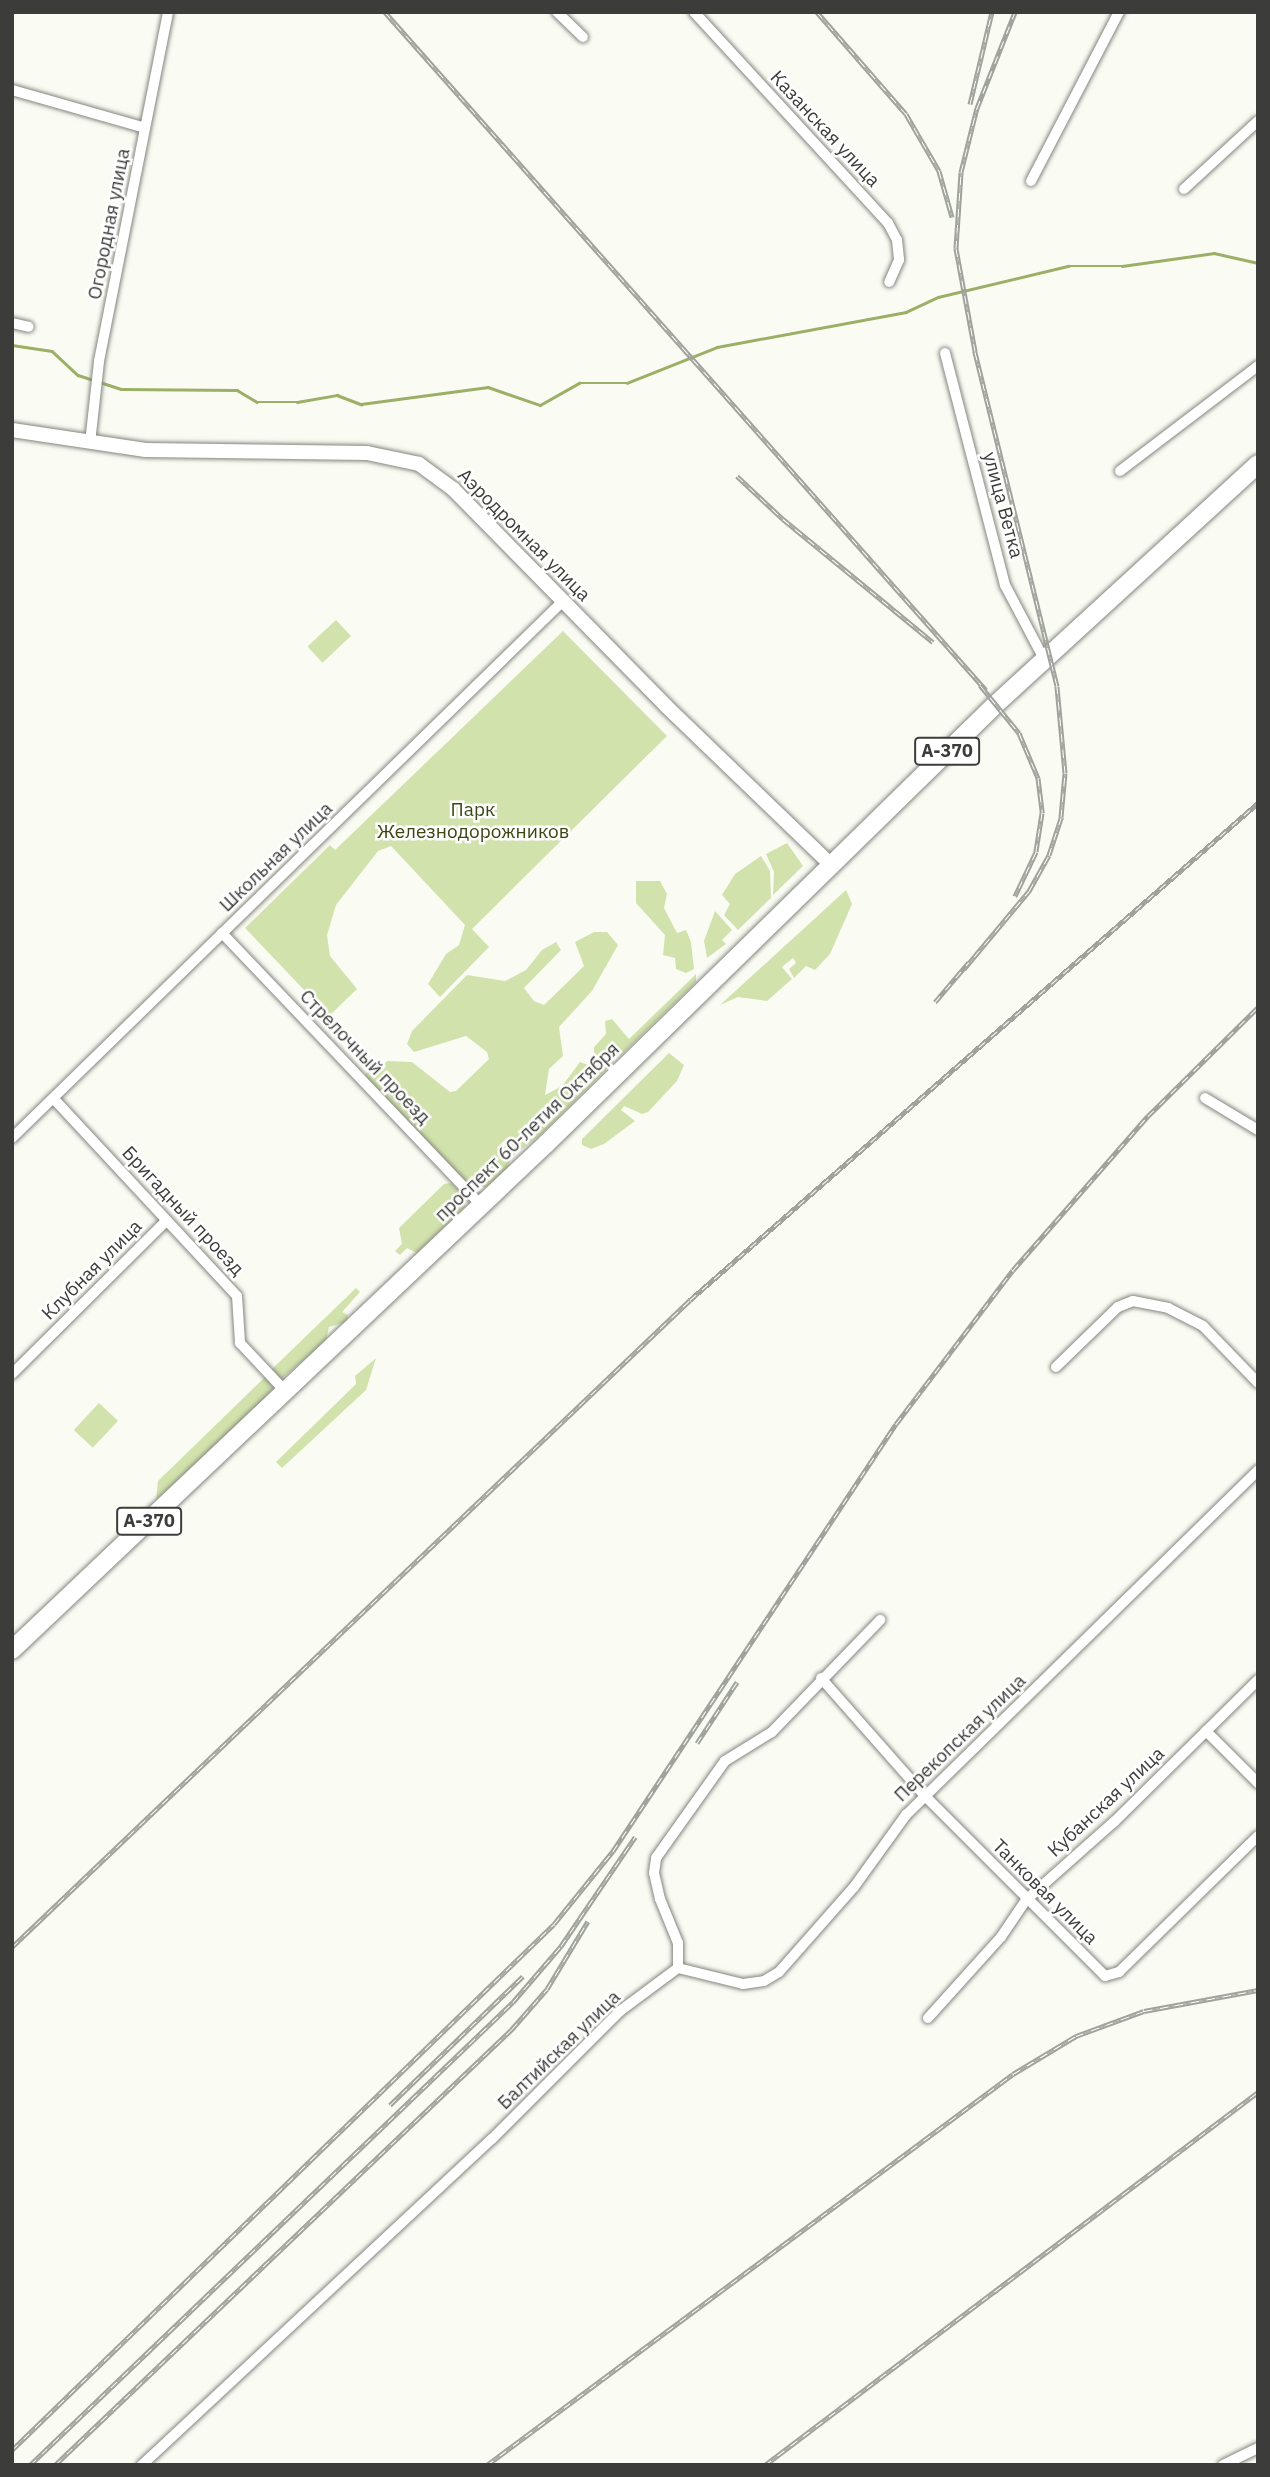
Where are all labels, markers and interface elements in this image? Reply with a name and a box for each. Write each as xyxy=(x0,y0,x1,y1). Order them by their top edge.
street label: Казанская улица xyxy=(765,66,885,192)
street label: Огородная улица xyxy=(83,146,135,302)
street label: улица Ветка xyxy=(978,449,1028,561)
street label: Аэродромная улица xyxy=(453,464,595,606)
road number: А-370 xyxy=(914,736,980,766)
street label: Школьная улица xyxy=(215,797,337,917)
park label: Парк Железнодорожников xyxy=(377,799,569,843)
street label: Стрелочный проезд xyxy=(295,985,435,1129)
street label: проспект 60-летия Октября xyxy=(430,1038,624,1226)
street label: Бригадный проезд xyxy=(117,1142,249,1280)
street label: Клубная улица xyxy=(37,1215,147,1325)
road number: А-370 xyxy=(116,1506,182,1536)
street label: Перекопская улица xyxy=(890,1669,1030,1807)
street label: Кубанская улица xyxy=(1043,1742,1169,1862)
street label: Танковая улица xyxy=(988,1835,1102,1949)
street label: Балтийская улица xyxy=(493,1986,625,2114)

